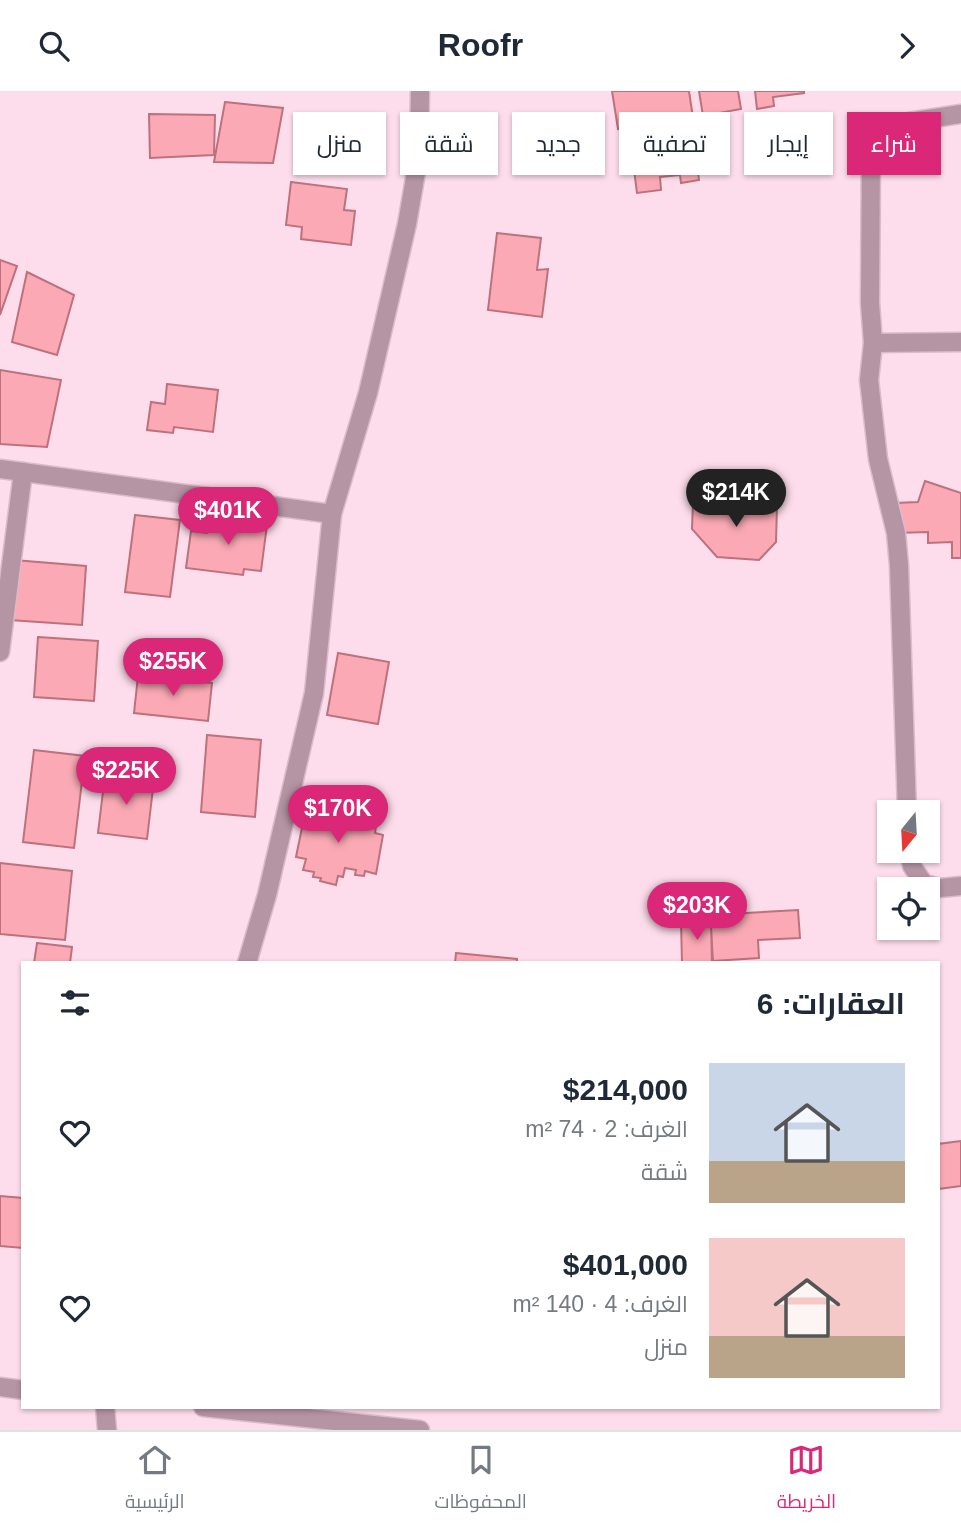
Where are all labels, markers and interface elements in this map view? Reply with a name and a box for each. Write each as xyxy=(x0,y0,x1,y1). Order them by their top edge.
icon: search xyxy=(35,27,73,65)
text: Roofr xyxy=(438,27,523,63)
icon: forward xyxy=(888,27,926,65)
chip: منزل xyxy=(293,112,386,175)
chip: شقة xyxy=(400,112,498,175)
chip: جديد xyxy=(512,112,605,175)
chip: تصفية xyxy=(619,112,730,175)
chip: إيجار xyxy=(744,112,833,175)
chip: شراء xyxy=(847,112,941,175)
pin: $214K xyxy=(687,469,785,529)
text: $214K xyxy=(702,479,770,505)
pin: $401K xyxy=(179,487,277,547)
text: $401K xyxy=(194,497,262,523)
pin: $255K xyxy=(124,639,222,698)
text: $255K xyxy=(139,648,207,674)
pin: $225K xyxy=(77,747,175,807)
text: $225K xyxy=(92,757,160,783)
pin: $170K xyxy=(289,785,387,845)
text: $170K xyxy=(304,795,372,821)
north arrow xyxy=(877,800,940,863)
map controls xyxy=(877,800,940,940)
button: locate xyxy=(877,877,940,940)
pin: $203K xyxy=(648,883,746,942)
text: $203K xyxy=(663,892,731,918)
icon: filters xyxy=(56,984,94,1022)
text: العقارات: 6 xyxy=(757,987,905,1020)
text: $214,000 xyxy=(563,1073,688,1106)
icon: home xyxy=(765,1091,849,1175)
icon: heart xyxy=(56,1114,94,1152)
text: الغرف: 2 · 74 m² xyxy=(525,1116,688,1142)
text: شقة xyxy=(641,1159,688,1185)
text: $401,000 xyxy=(563,1248,688,1281)
icon: home xyxy=(765,1266,849,1350)
icon: heart xyxy=(56,1289,94,1327)
text: الغرف: 4 · 140 m² xyxy=(513,1291,688,1317)
text: منزل xyxy=(644,1334,688,1360)
tab: الرئيسية xyxy=(125,1441,185,1519)
tab: المحفوظات xyxy=(434,1441,527,1519)
tab: الخريطة xyxy=(777,1441,836,1519)

